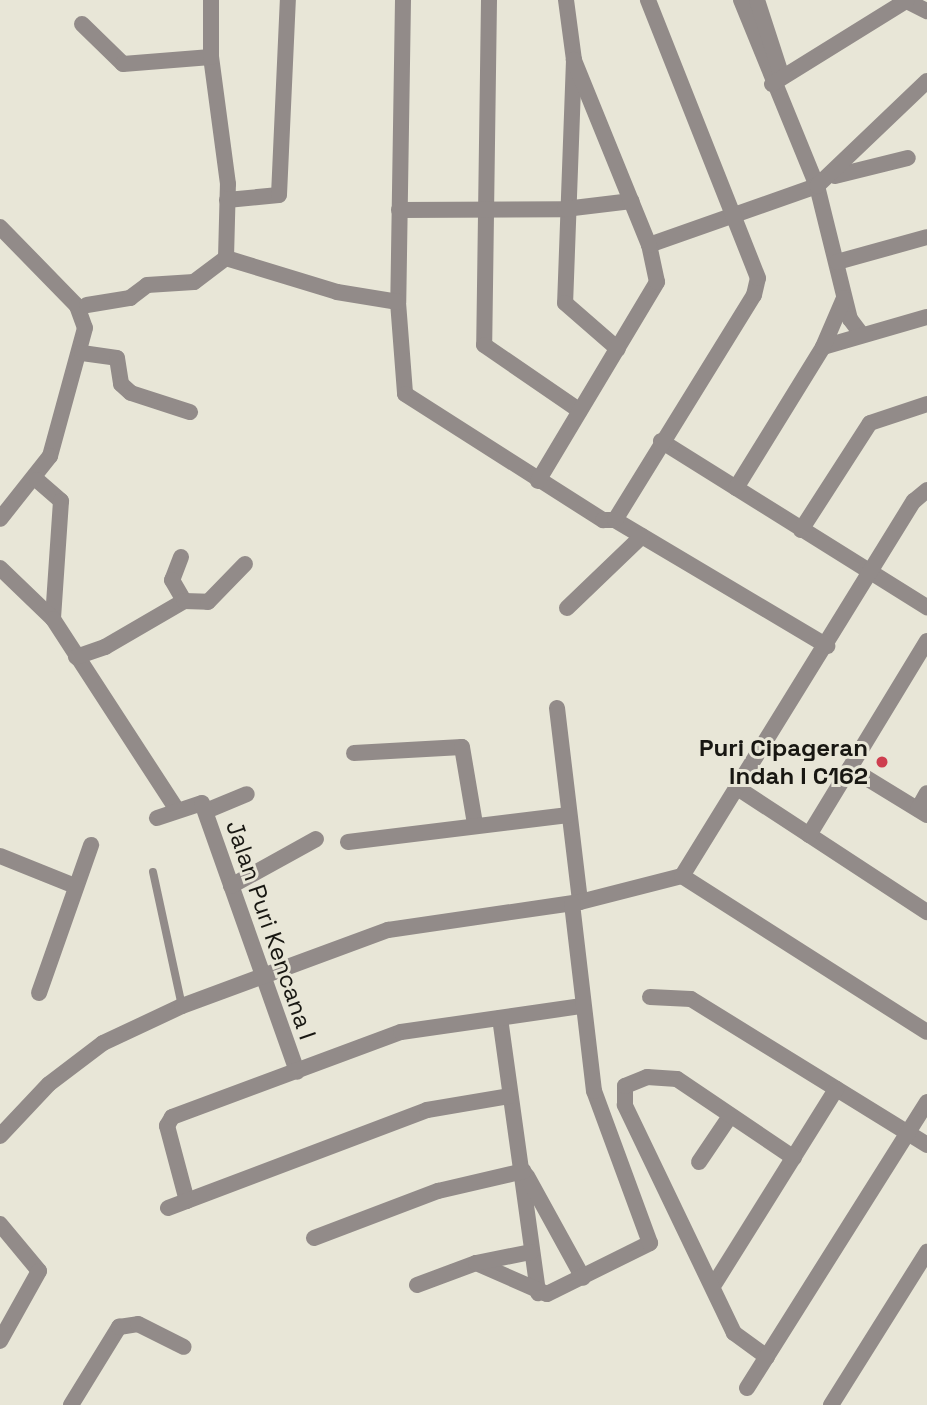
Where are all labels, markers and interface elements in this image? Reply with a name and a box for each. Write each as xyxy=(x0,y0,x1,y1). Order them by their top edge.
place label: Puri Cipageran Indah I C162 xyxy=(699,734,868,790)
marker: Puri Cipageran Indah I C162 xyxy=(874,754,890,770)
street label: Jalan Puri Kencana I xyxy=(220,817,322,1043)

